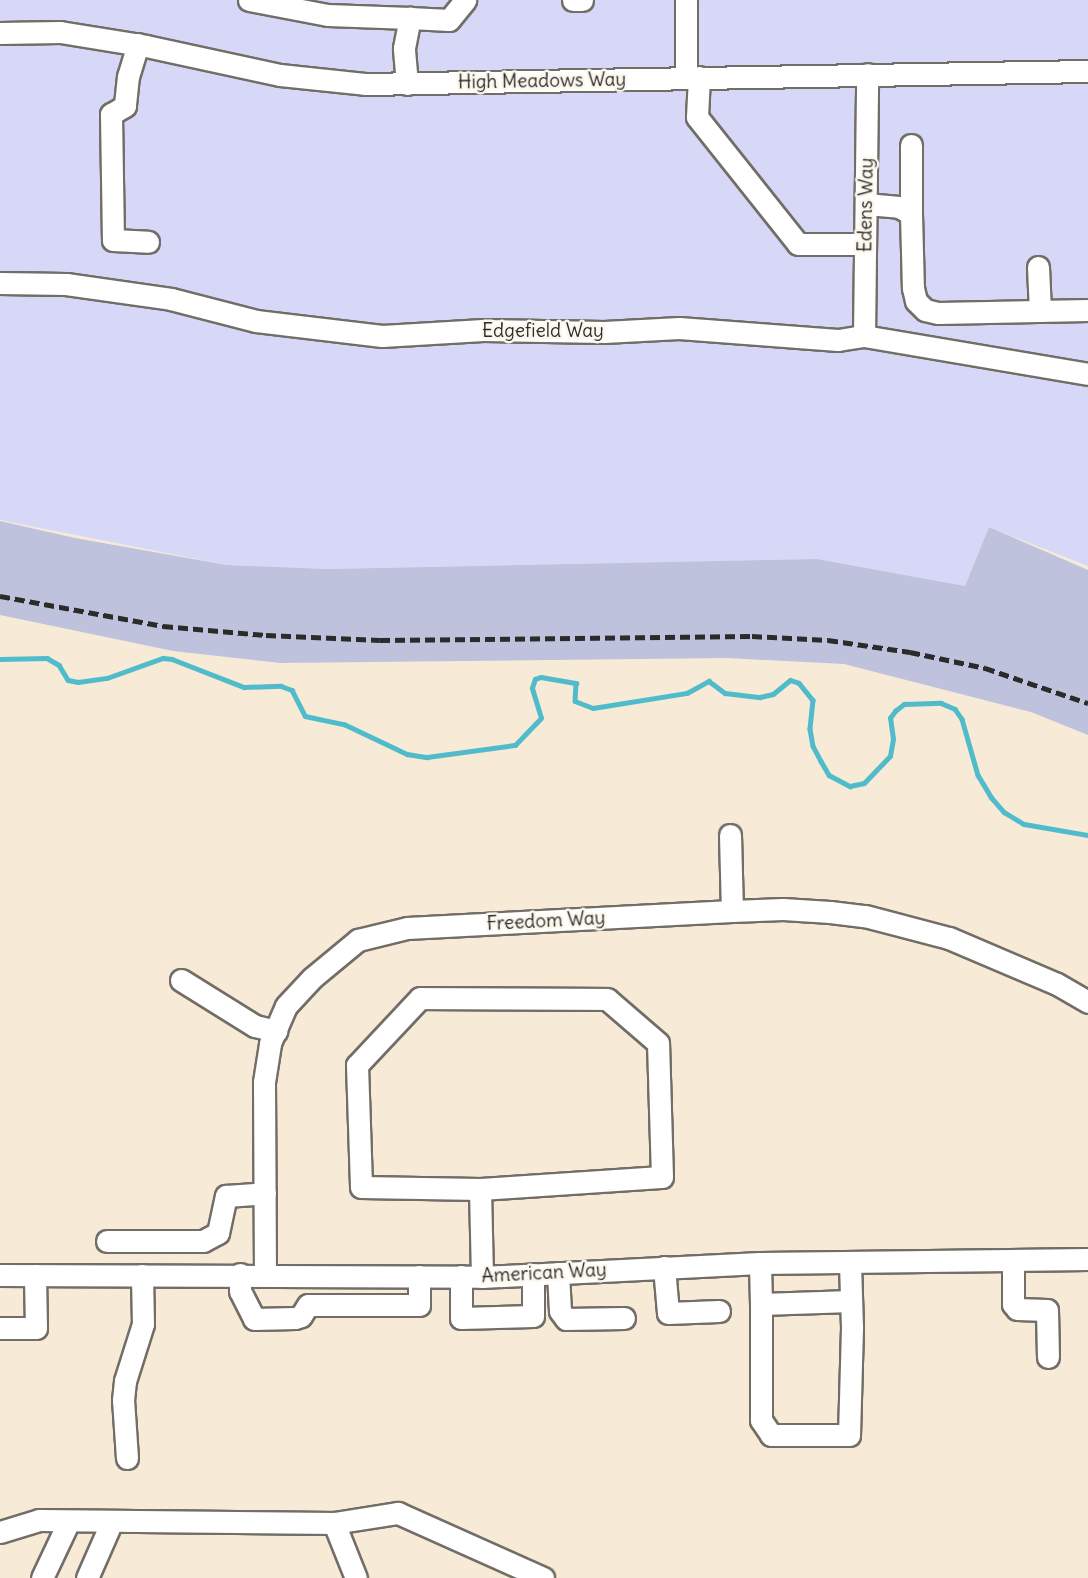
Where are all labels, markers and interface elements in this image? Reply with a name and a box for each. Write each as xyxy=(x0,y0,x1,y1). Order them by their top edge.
street label: High Meadows Way xyxy=(458,68,626,94)
street label: Edens Way xyxy=(854,158,878,252)
street label: Edgefield Way xyxy=(482,320,604,342)
street label: Freedom Way xyxy=(486,907,606,935)
street label: American Way xyxy=(481,1258,607,1288)

